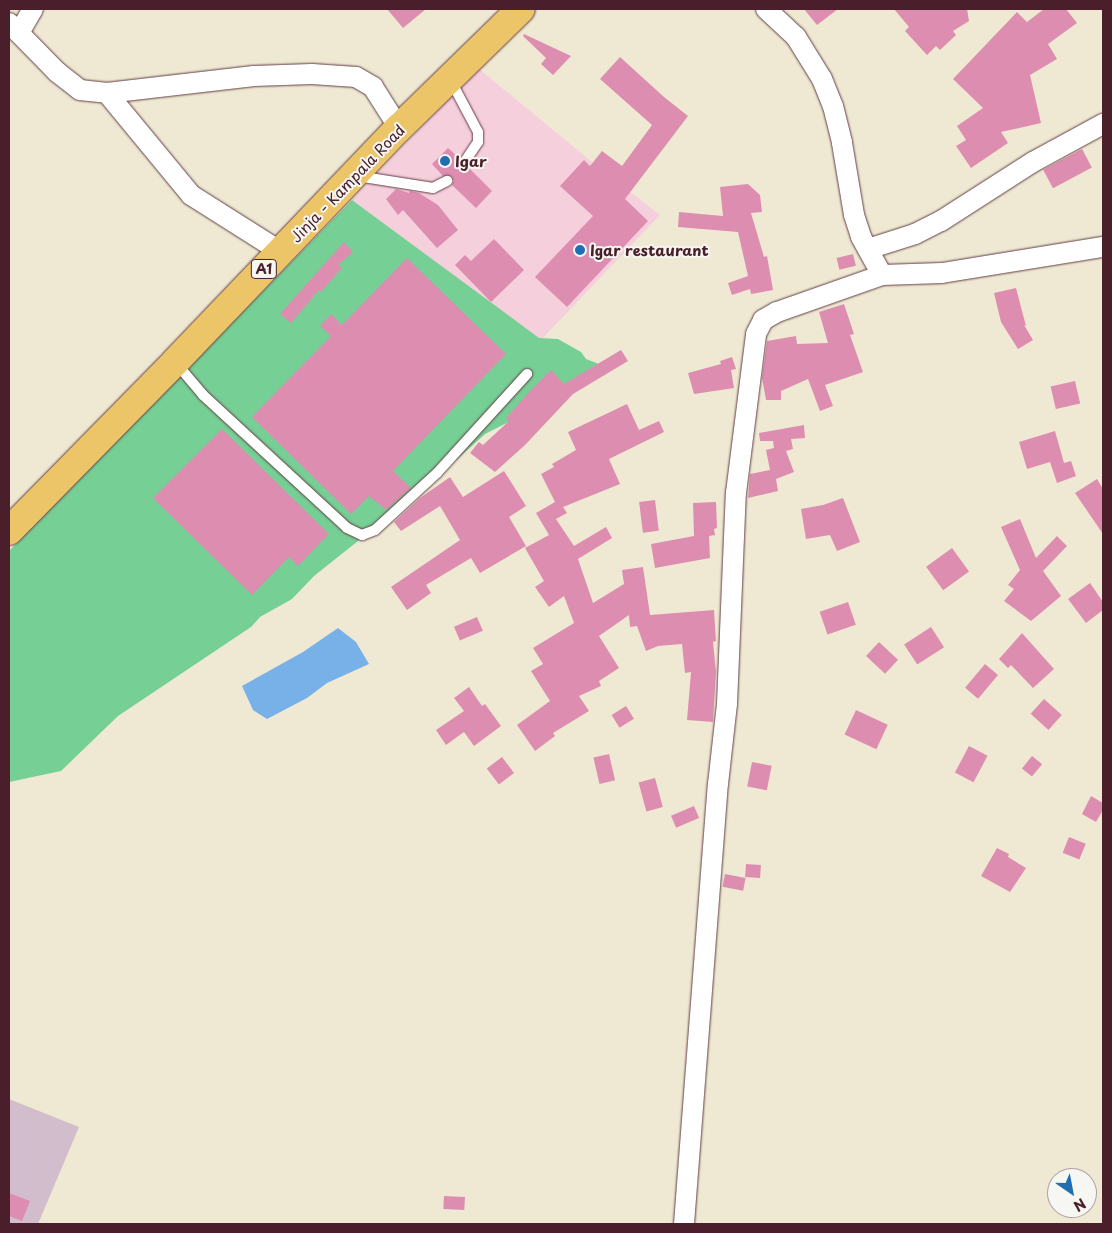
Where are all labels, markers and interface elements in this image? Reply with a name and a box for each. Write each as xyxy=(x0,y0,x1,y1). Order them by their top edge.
street label: Jinja - Kampala Road xyxy=(286,120,408,246)
place label: Igar xyxy=(455,152,487,170)
marker: Igar xyxy=(439,155,451,167)
place label: Igar restaurant xyxy=(590,241,710,259)
marker: Igar restaurant xyxy=(574,244,586,256)
road number: A1 xyxy=(250,258,278,280)
north arrow xyxy=(1047,1168,1097,1218)
text: N xyxy=(1070,1193,1090,1217)

